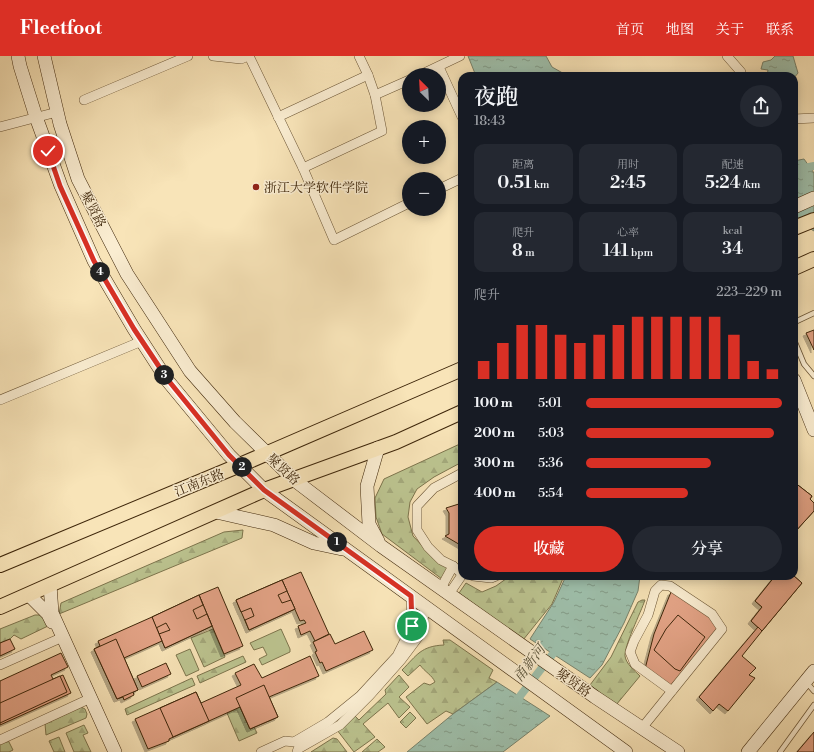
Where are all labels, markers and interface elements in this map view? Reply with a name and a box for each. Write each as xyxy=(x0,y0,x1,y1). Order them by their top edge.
text: Fleetfoot xyxy=(20,16,102,40)
text: 首页 xyxy=(616,21,644,39)
text: 地图 xyxy=(666,21,694,39)
text: 关于 xyxy=(716,21,744,39)
text: 联系 xyxy=(766,21,794,39)
north arrow xyxy=(402,68,446,112)
map controls xyxy=(402,68,446,216)
text: 夜跑 xyxy=(474,84,518,111)
button: share xyxy=(740,85,782,127)
text: 18:43 xyxy=(474,113,505,129)
button: + xyxy=(402,120,446,164)
pin xyxy=(31,134,65,168)
icon: check xyxy=(37,140,59,162)
text: 距离 xyxy=(512,158,534,172)
text: 用时 xyxy=(617,158,639,172)
text: 配速 xyxy=(722,158,744,172)
button: − xyxy=(402,172,446,216)
text: 0.51 xyxy=(497,172,532,194)
text: 2:45 xyxy=(610,172,646,194)
text: 5:24 xyxy=(705,172,741,194)
text: km xyxy=(532,178,549,192)
text: /km xyxy=(741,178,761,192)
place label: 浙江大学软件学院 xyxy=(264,180,368,196)
marker: 浙江大学软件学院 xyxy=(251,182,261,192)
street label: 聚贤路 xyxy=(77,188,109,230)
text: kcal xyxy=(723,224,743,238)
text: 爬升 xyxy=(512,226,534,240)
text: 心率 xyxy=(617,226,639,240)
text: 34 xyxy=(722,238,743,260)
text: 8 xyxy=(512,240,523,262)
text: 141 xyxy=(603,240,629,262)
text: m xyxy=(523,246,535,260)
text: bpm xyxy=(629,246,653,260)
pin: 4 xyxy=(90,262,110,282)
text: 4 xyxy=(96,265,104,279)
text: 223–229 m xyxy=(716,284,782,300)
text: 爬升 xyxy=(474,287,500,303)
pin: 3 xyxy=(154,365,174,385)
text: 3 xyxy=(161,368,167,382)
text: 100 m xyxy=(474,395,513,411)
text: 5:01 xyxy=(538,395,562,411)
text: 200 m xyxy=(474,425,515,441)
text: 5:03 xyxy=(538,425,564,441)
street label: 聚贤路 xyxy=(264,451,303,489)
text: 300 m xyxy=(474,455,515,471)
text: 5:36 xyxy=(538,455,563,471)
pin: 2 xyxy=(232,457,252,477)
text: 2 xyxy=(239,460,245,474)
street label: 江南东路 xyxy=(172,466,226,500)
text: 400 m xyxy=(474,485,516,501)
text: 5:54 xyxy=(538,485,563,501)
button: 收藏 xyxy=(474,526,624,572)
button: 分享 xyxy=(632,526,782,572)
pin: 1 xyxy=(327,532,347,552)
text: 1 xyxy=(334,535,340,549)
pin xyxy=(395,609,429,643)
icon: arrive xyxy=(401,615,423,637)
water label: 甬新河 xyxy=(510,639,552,686)
street label: 聚贤路 xyxy=(553,665,594,701)

